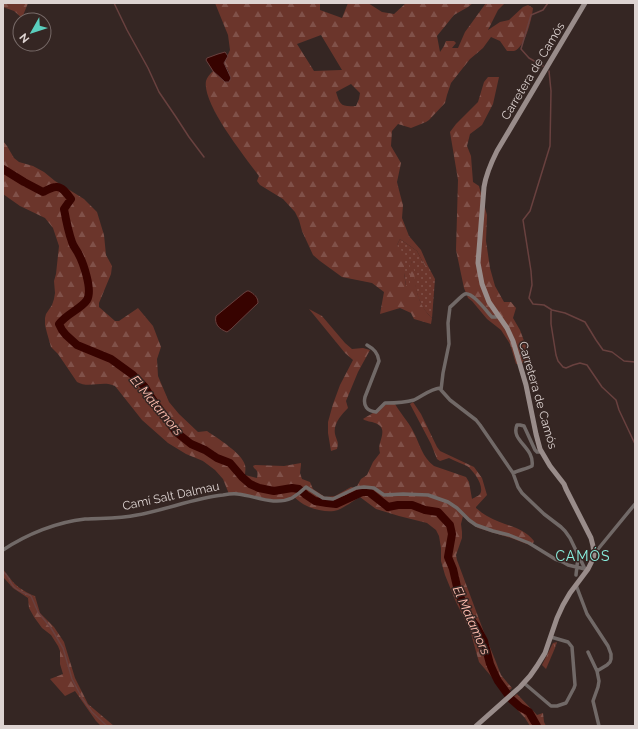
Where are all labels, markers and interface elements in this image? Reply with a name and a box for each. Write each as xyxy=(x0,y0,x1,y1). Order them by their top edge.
north arrow xyxy=(12,12,52,52)
street label: Carretera de Camós xyxy=(498,20,568,122)
text: N xyxy=(17,31,32,45)
street label: Carretera de Camós xyxy=(516,340,560,450)
water label: El Matamors xyxy=(127,372,186,438)
street label: Camí Salt Dalmau xyxy=(121,479,221,513)
district label: CAMÓS xyxy=(555,547,611,564)
water label: El Matamors xyxy=(450,583,493,657)

